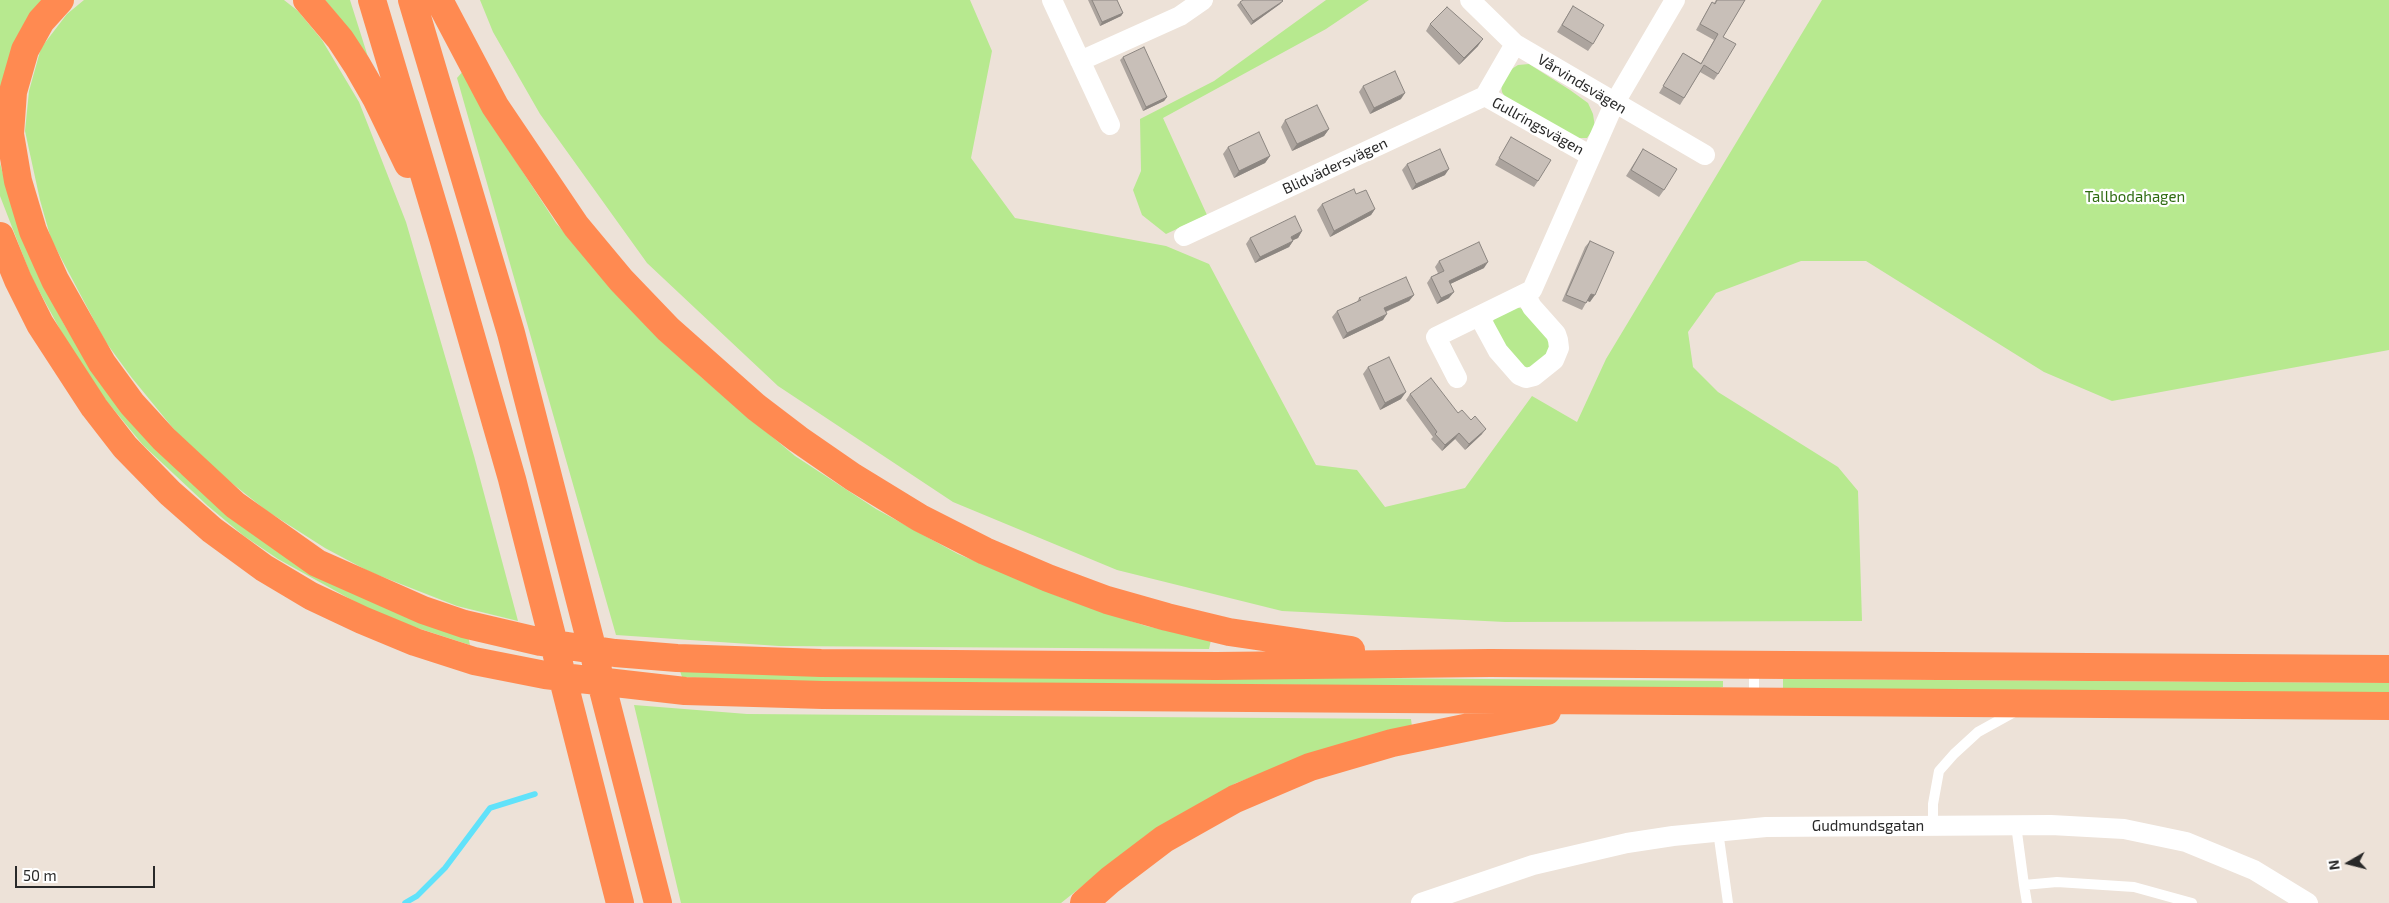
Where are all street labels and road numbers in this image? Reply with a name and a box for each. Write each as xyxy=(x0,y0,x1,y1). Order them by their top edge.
street label: Vårvindsvägen xyxy=(1534,50,1630,118)
street label: Gullringsvägen xyxy=(1489,93,1587,159)
street label: Blidvädersvägen xyxy=(1280,134,1390,198)
street label: Gudmundsgatan xyxy=(1812,817,1924,835)

